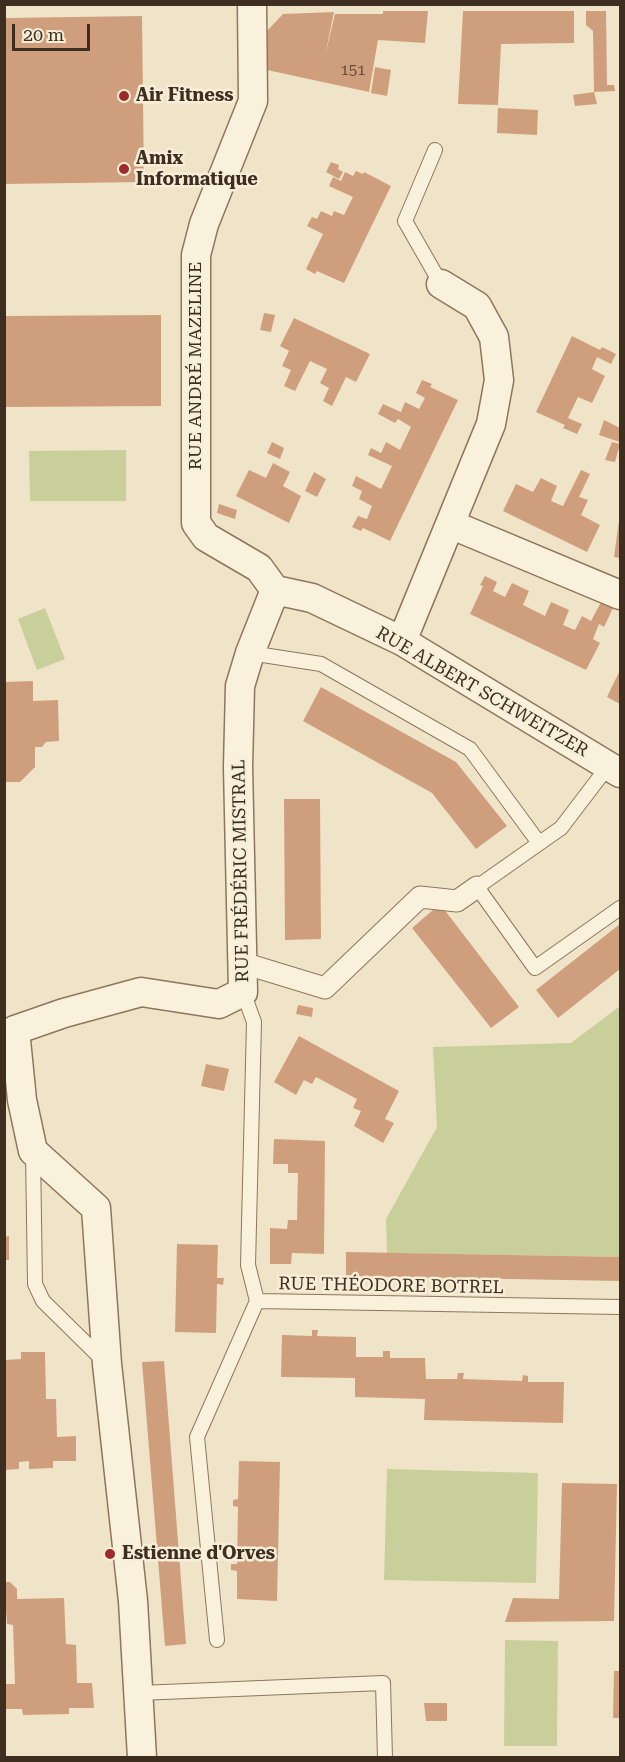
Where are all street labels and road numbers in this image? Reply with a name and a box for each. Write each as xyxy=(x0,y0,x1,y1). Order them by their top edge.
street label: RUE ANDRÉ MAZELINE xyxy=(185,262,207,470)
street label: RUE ALBERT SCHWEITZER xyxy=(372,622,592,762)
street label: RUE FRÉDÉRIC MISTRAL xyxy=(228,759,254,983)
street label: RUE THÉODORE BOTREL xyxy=(278,1273,504,1299)

